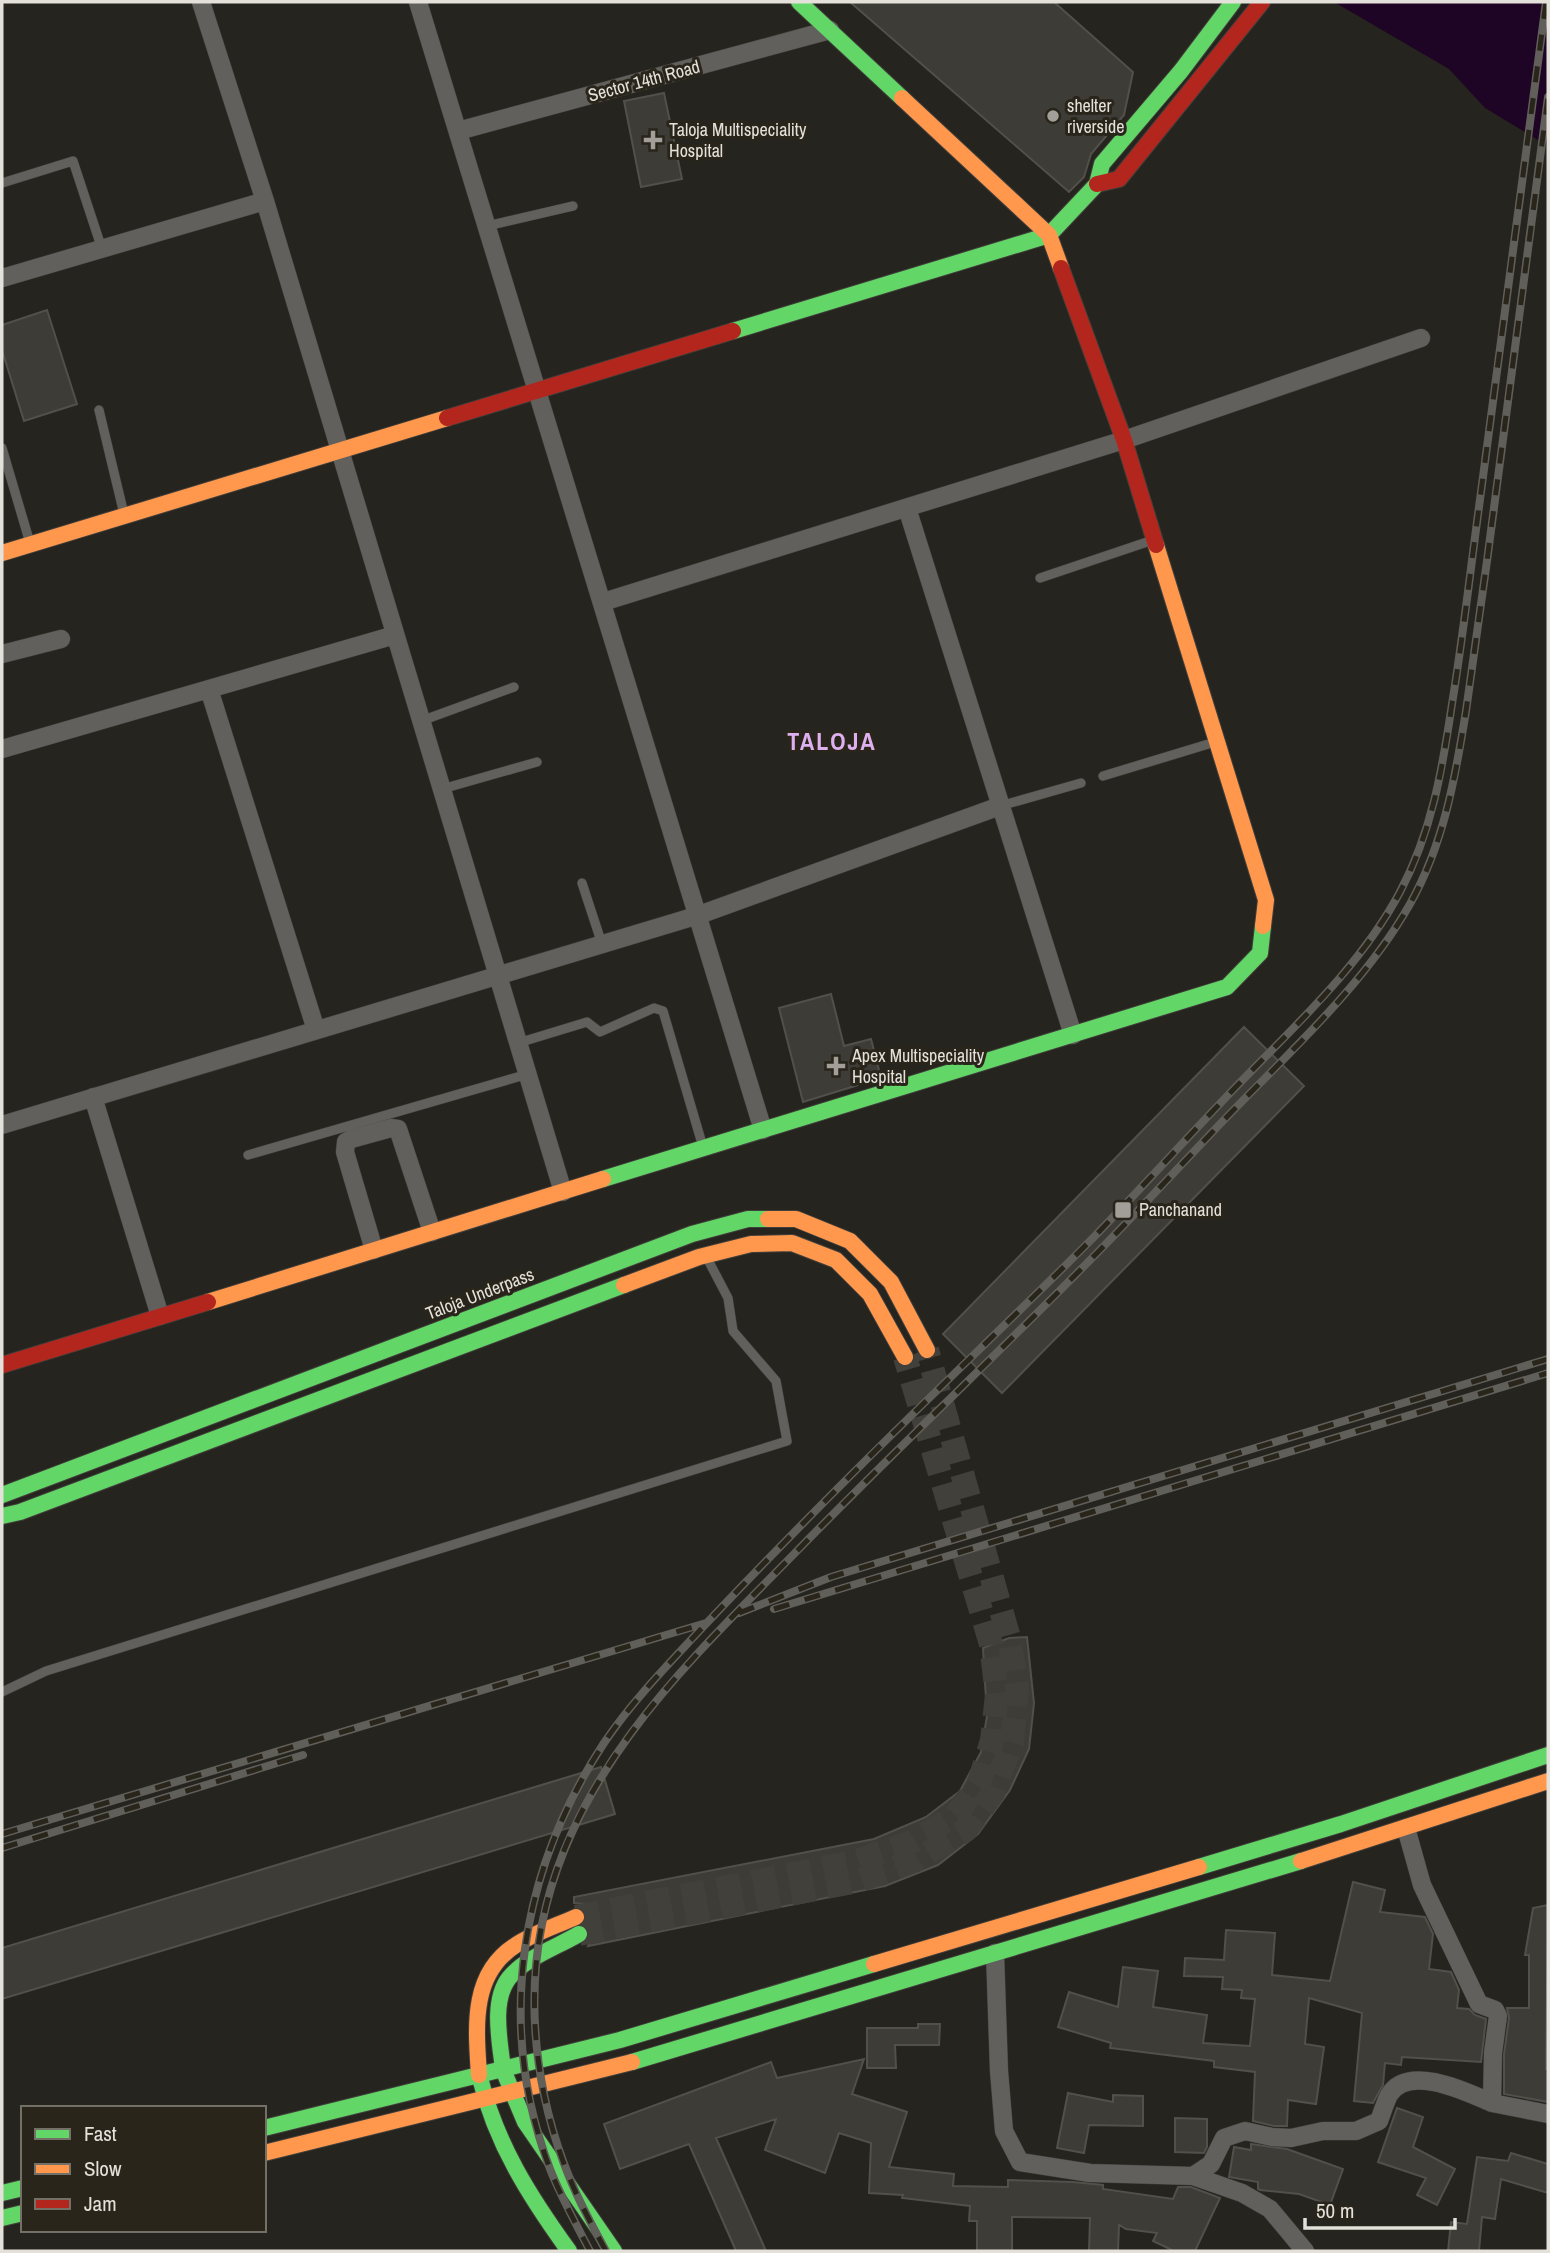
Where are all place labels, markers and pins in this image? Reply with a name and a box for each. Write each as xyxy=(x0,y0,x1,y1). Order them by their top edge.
place label: shelter riverside xyxy=(1067,93,1124,139)
marker: shelter riverside xyxy=(1045,108,1061,124)
place label: Taloja Multispeciality Hospital xyxy=(669,117,807,163)
marker: Taloja Multispeciality Hospital xyxy=(643,130,663,150)
place label: Apex Multispeciality Hospital xyxy=(851,1043,985,1089)
marker: Apex Multispeciality Hospital xyxy=(826,1056,846,1076)
place label: Panchanand xyxy=(1139,1197,1222,1222)
marker: Panchanand xyxy=(1113,1200,1133,1220)

